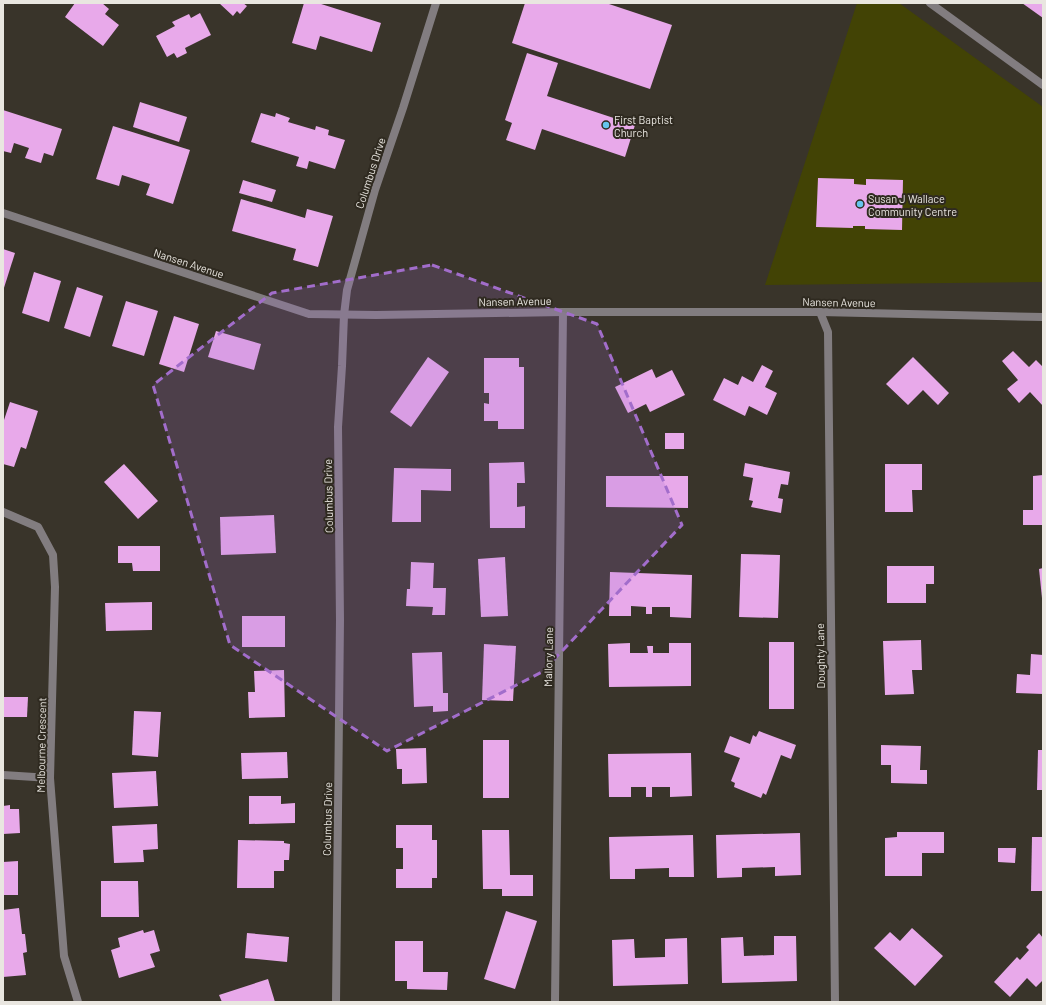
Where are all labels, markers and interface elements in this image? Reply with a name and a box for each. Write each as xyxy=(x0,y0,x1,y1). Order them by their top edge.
place label: First Baptist Church xyxy=(614,113,673,139)
marker: First Baptist Church xyxy=(601,120,611,130)
street label: Columbus Drive xyxy=(352,136,388,210)
place label: Susan J Wallace Community Centre xyxy=(868,192,957,218)
marker: Susan J Wallace Community Centre xyxy=(855,199,865,209)
street label: Nansen Avenue xyxy=(152,246,226,281)
street label: Nansen Avenue xyxy=(478,294,552,308)
street label: Nansen Avenue xyxy=(802,295,876,309)
street label: Columbus Drive xyxy=(321,459,335,533)
street label: Doughty Lane xyxy=(813,623,827,689)
street label: Mallory Lane xyxy=(541,627,555,687)
street label: Melbourne Crescent xyxy=(34,697,48,793)
street label: Columbus Drive xyxy=(320,782,334,856)

